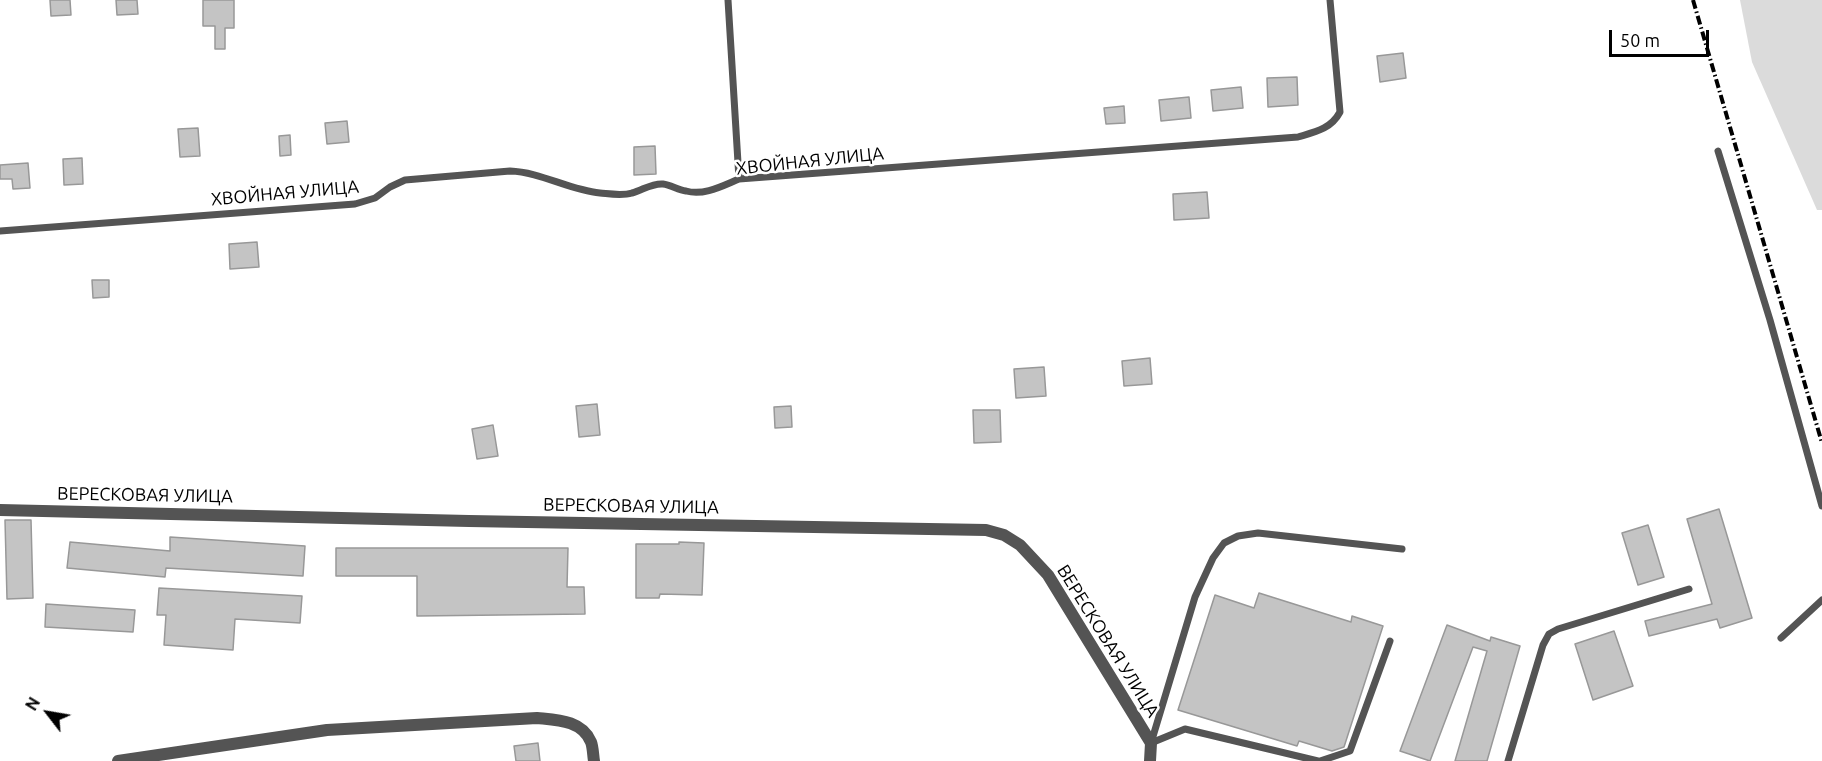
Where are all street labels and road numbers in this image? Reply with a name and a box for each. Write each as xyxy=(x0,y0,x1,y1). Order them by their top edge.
street label: ХВОЙНАЯ УЛИЦА xyxy=(735,142,885,180)
street label: ХВОЙНАЯ УЛИЦА xyxy=(210,176,360,210)
street label: ВЕРЕСКОВАЯ УЛИЦА xyxy=(57,483,233,507)
street label: ВЕРЕСКОВАЯ УЛИЦА xyxy=(543,494,719,518)
street label: ВЕРЕСКОВАЯ УЛИЦА xyxy=(1052,561,1164,721)

